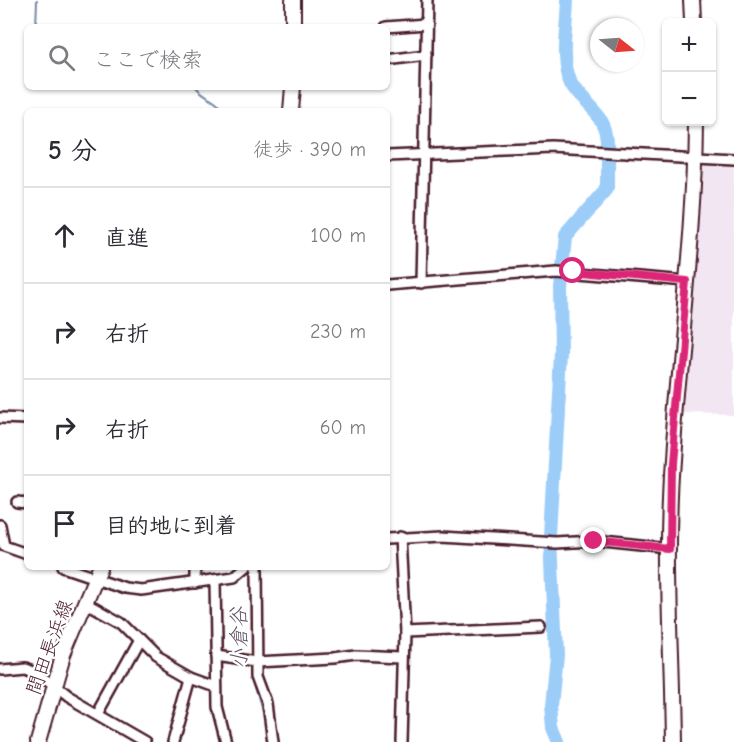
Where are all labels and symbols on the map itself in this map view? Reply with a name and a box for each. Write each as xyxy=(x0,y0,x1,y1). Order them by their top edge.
north arrow xyxy=(590,18,644,72)
route start xyxy=(559,257,585,283)
route end xyxy=(580,527,606,553)
street label: 間田長浜線 xyxy=(22,596,77,698)
water label: 小倉谷 xyxy=(226,605,252,670)

